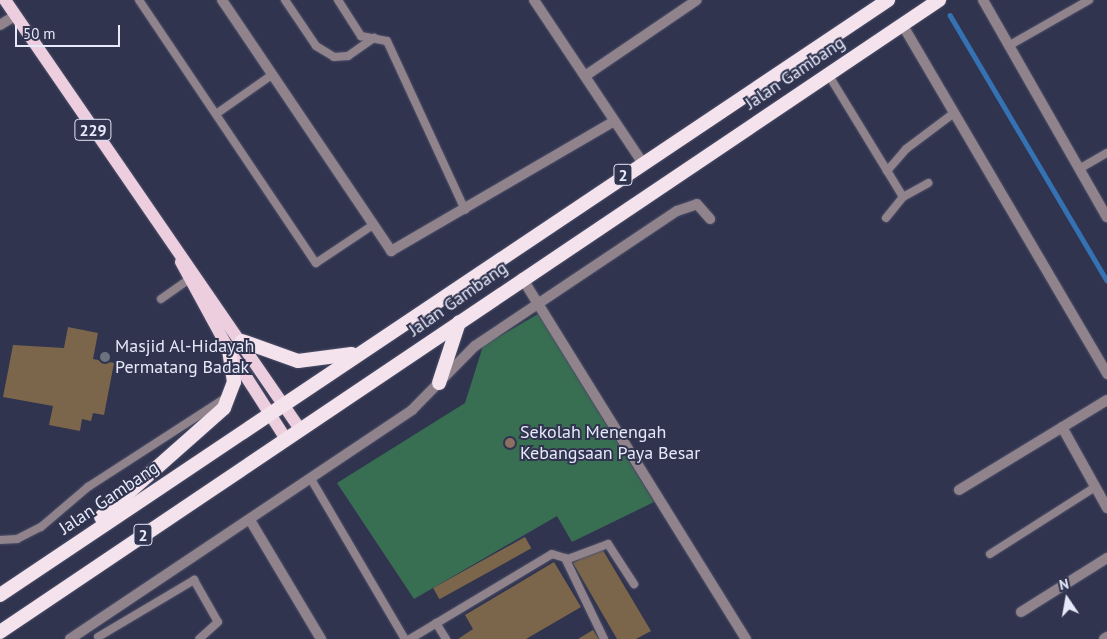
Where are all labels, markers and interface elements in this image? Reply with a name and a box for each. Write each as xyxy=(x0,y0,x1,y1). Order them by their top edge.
scale bar xyxy=(18,15,122,47)
text: 50 m xyxy=(23,24,56,43)
street label: Jalan Gambang xyxy=(741,32,849,114)
road number: 229 xyxy=(74,116,112,144)
road number: 2 xyxy=(613,162,633,188)
street label: Jalan Gambang xyxy=(404,257,512,341)
place label: Masjid Al-Hidayah Permatang Badak xyxy=(115,336,255,378)
marker: Masjid Al-Hidayah Permatang Badak xyxy=(99,351,111,363)
place label: Sekolah Menengah Kebangsaan Paya Besar xyxy=(520,422,700,464)
marker: Sekolah Menengah Kebangsaan Paya Besar xyxy=(504,437,516,449)
street label: Jalan Gambang xyxy=(55,457,163,539)
road number: 2 xyxy=(133,522,153,548)
north arrow xyxy=(1042,574,1092,624)
text: N xyxy=(1058,575,1070,594)

